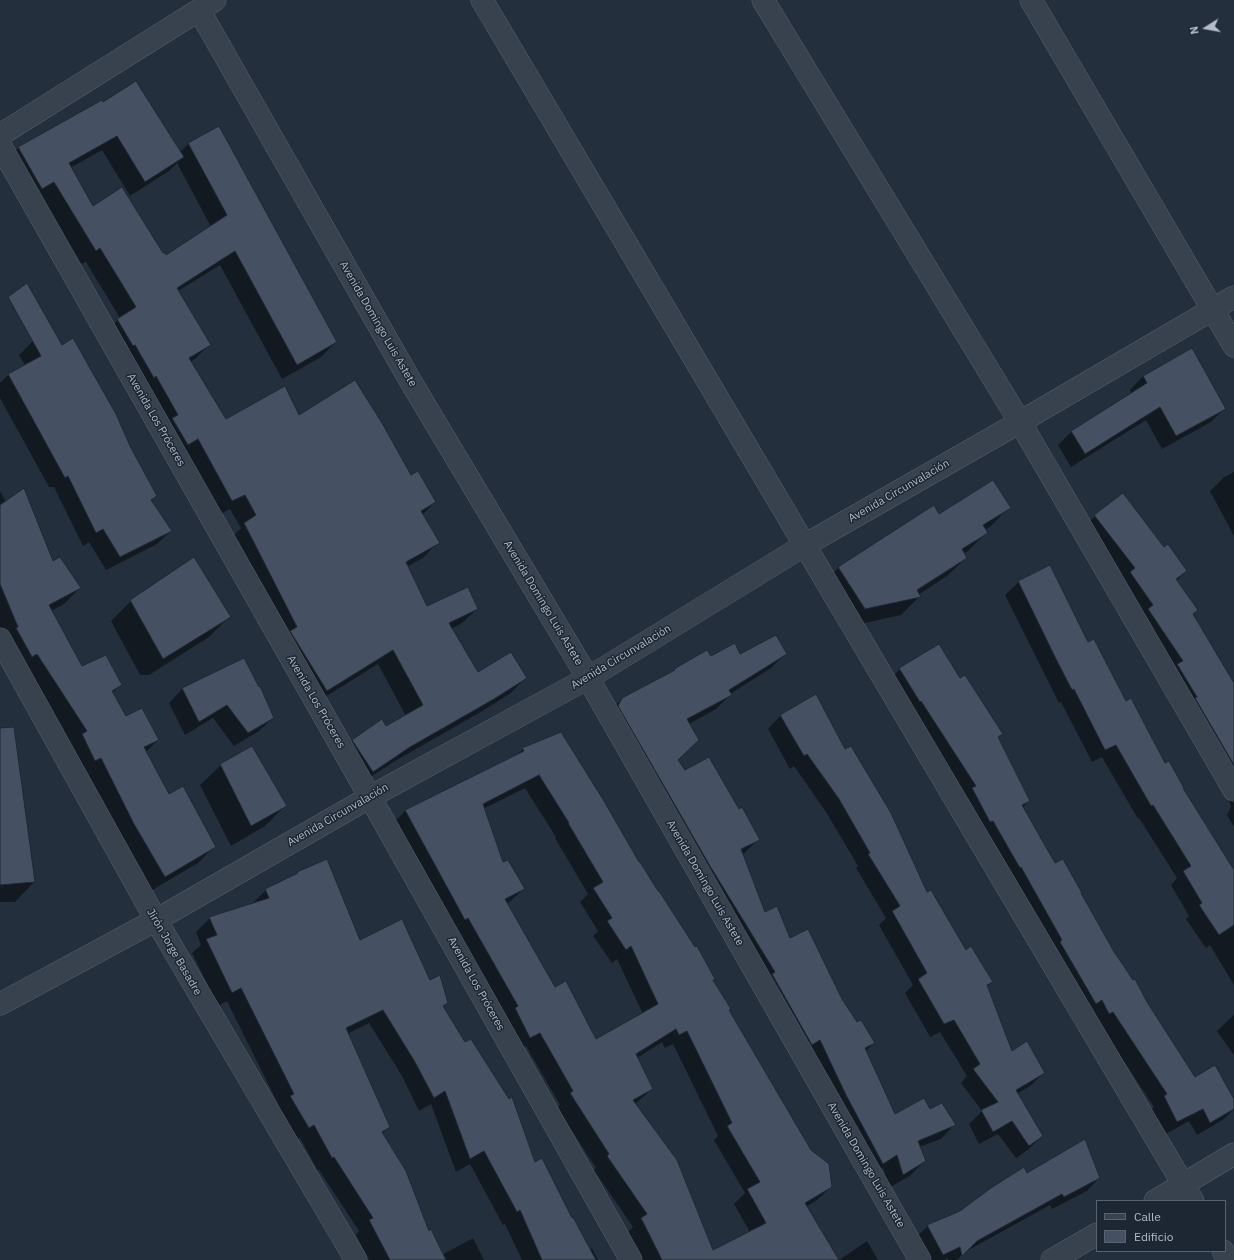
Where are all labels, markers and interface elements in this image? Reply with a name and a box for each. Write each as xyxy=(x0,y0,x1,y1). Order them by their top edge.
north arrow xyxy=(1186,8,1226,48)
text: N xyxy=(1187,25,1202,36)
street label: Avenida Domingo Luis Astete xyxy=(337,259,419,389)
street label: Avenida Los Próceres xyxy=(124,371,188,469)
street label: Avenida Circunvalación xyxy=(846,457,952,525)
street label: Avenida Domingo Luis Astete xyxy=(500,538,586,668)
street label: Avenida Circunvalación xyxy=(569,622,673,692)
street label: Avenida Los Próceres xyxy=(284,653,348,751)
street label: Avenida Circunvalación xyxy=(285,781,391,849)
street label: Avenida Domingo Luis Astete xyxy=(664,818,746,948)
street label: Jirón Jorge Basadre xyxy=(144,906,204,998)
street label: Avenida Los Próceres xyxy=(445,935,507,1033)
street label: Avenida Domingo Luis Astete xyxy=(825,1100,907,1230)
legend xyxy=(1096,1200,1226,1252)
text: Calle xyxy=(1134,1209,1161,1224)
text: Edificio xyxy=(1134,1229,1173,1244)

